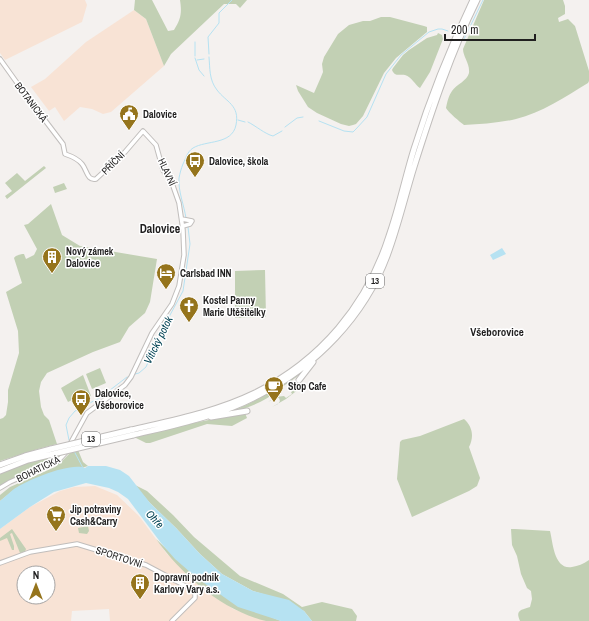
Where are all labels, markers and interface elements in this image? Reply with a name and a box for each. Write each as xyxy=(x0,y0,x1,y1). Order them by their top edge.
scale bar xyxy=(445,16,535,42)
text: 200 m xyxy=(451,22,478,38)
street label: BOTANICKÁ xyxy=(12,79,51,125)
public building icon: Dalovice xyxy=(118,103,140,131)
place label: Dalovice xyxy=(143,108,177,121)
street label: PŘÍČNÍ xyxy=(99,148,128,177)
bus stop icon: Dalovice, škola xyxy=(184,150,206,178)
place label: Dalovice, škola xyxy=(209,155,269,168)
street label: HLAVNÍ xyxy=(155,156,179,189)
district label: Dalovice xyxy=(140,221,181,237)
place label: Nový zámek Dalovice xyxy=(66,245,114,270)
building icon: Nový zámek Dalovice xyxy=(41,246,63,274)
hotel icon: Carlsbad INN xyxy=(155,262,177,290)
place label: Carlsbad INN xyxy=(180,267,232,280)
road number: 13 xyxy=(366,274,384,288)
place label: Kostel Panny Marie Utěšitelky xyxy=(203,294,266,319)
church icon: Kostel Panny Marie Utěšitelky xyxy=(178,295,200,323)
water label: Vitický potok xyxy=(140,313,176,366)
district label: Všeborovice xyxy=(470,325,524,339)
cafe icon: Stop Cafe xyxy=(263,375,285,403)
place label: Stop Cafe xyxy=(288,380,327,393)
place label: Dalovice, Všeborovice xyxy=(95,387,144,412)
bus stop icon: Dalovice, Všeborovice xyxy=(70,388,92,416)
road number: 13 xyxy=(82,432,100,446)
street label: BOHATICKÁ xyxy=(14,453,62,485)
place label: Jip potraviny Cash&Carry xyxy=(70,503,121,528)
supermarket icon: Jip potraviny Cash&Carry xyxy=(45,504,67,532)
water label: Ohře xyxy=(143,507,167,531)
street label: SPORTOVNÍ xyxy=(94,543,145,571)
north arrow xyxy=(16,565,56,605)
text: N xyxy=(33,568,39,582)
place label: Dopravní podnik Karlovy Vary a.s. xyxy=(154,571,220,596)
building icon: Dopravní podnik Karlovy Vary a.s. xyxy=(129,572,151,600)

